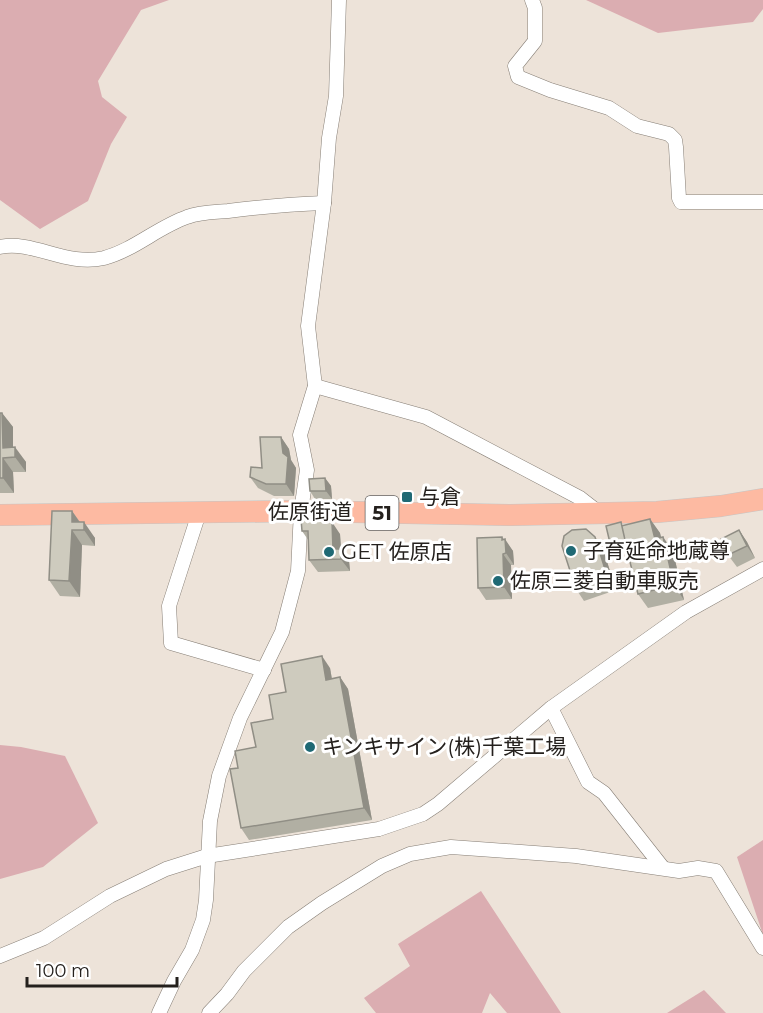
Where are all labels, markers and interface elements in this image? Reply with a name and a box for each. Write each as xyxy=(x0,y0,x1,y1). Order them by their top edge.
place label: 与倉 xyxy=(419,484,461,509)
marker: 与倉 xyxy=(400,490,414,504)
road number: 51 xyxy=(366,496,398,530)
street label: 佐原街道 xyxy=(268,499,352,524)
place label: 子育延命地蔵尊 xyxy=(583,538,730,563)
place label: GET 佐原店 xyxy=(341,539,452,564)
marker: 子育延命地蔵尊 xyxy=(564,544,578,558)
marker: GET 佐原店 xyxy=(322,545,336,559)
place label: 佐原三菱自動車販売 xyxy=(510,568,699,593)
marker: 佐原三菱自動車販売 xyxy=(491,574,505,588)
place label: キンキサイン(株)千葉工場 xyxy=(322,734,566,759)
marker: キンキサイン(株)千葉工場 xyxy=(303,740,317,754)
scale bar xyxy=(27,950,177,988)
text: 100 m xyxy=(36,960,90,982)

